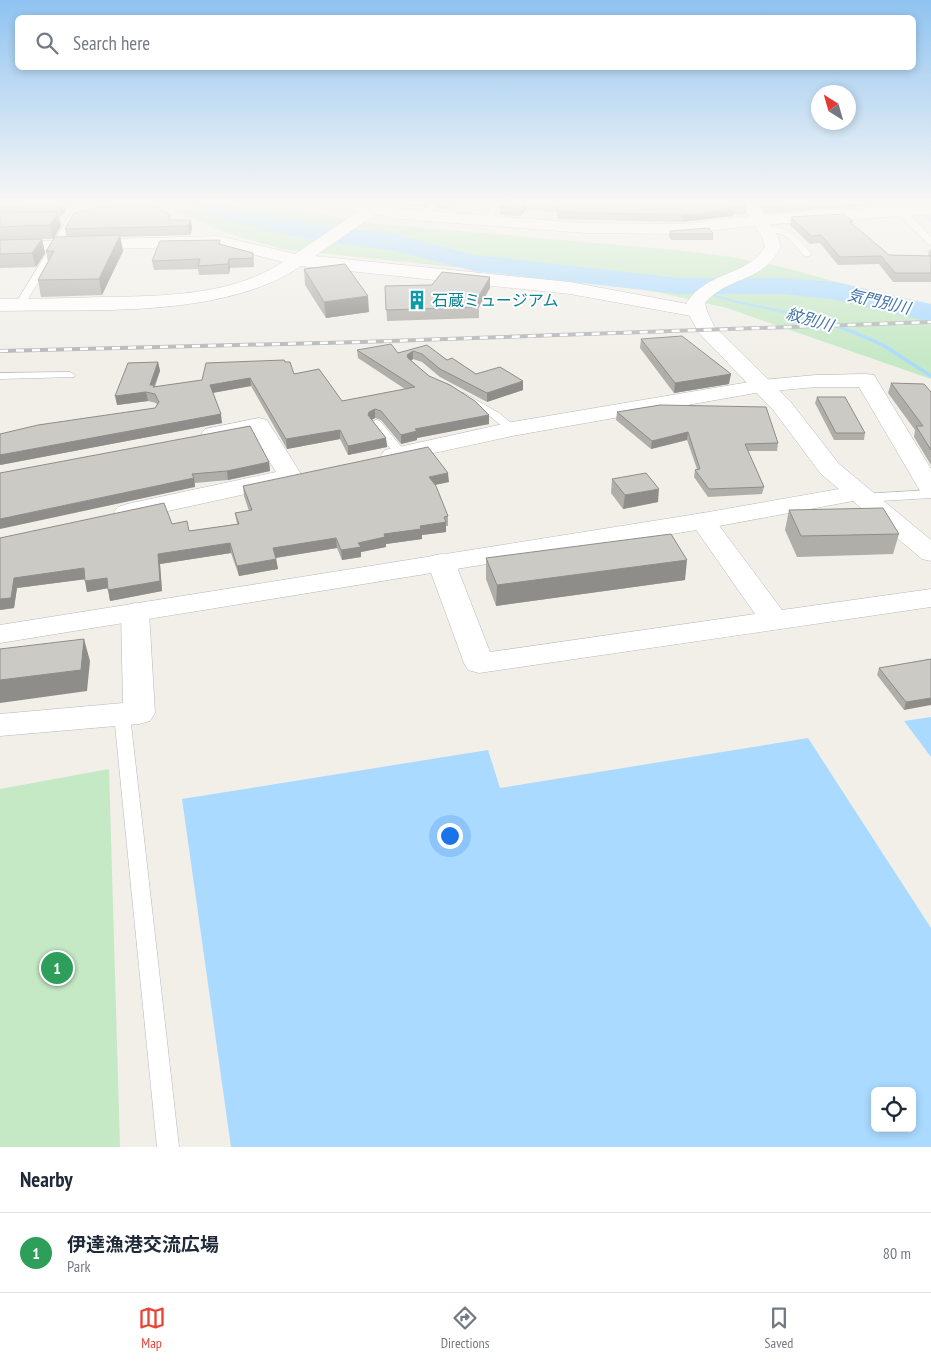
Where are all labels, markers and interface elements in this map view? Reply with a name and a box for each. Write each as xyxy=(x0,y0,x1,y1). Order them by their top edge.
search box xyxy=(15,15,916,70)
icon: search xyxy=(33,29,61,57)
text: Search here xyxy=(73,31,150,55)
north arrow xyxy=(811,85,856,130)
water label: 気門別川 xyxy=(846,284,914,318)
building icon: 石蔵ミュージアム xyxy=(406,289,428,311)
place label: 石蔵ミュージアム xyxy=(432,290,559,310)
water label: 紋別川 xyxy=(784,303,838,336)
your location xyxy=(437,823,463,849)
pin: 1 xyxy=(41,949,73,987)
map controls xyxy=(871,1087,916,1132)
button: locate xyxy=(871,1087,916,1132)
text: Nearby xyxy=(20,1166,73,1193)
text: 伊達漁港交流広場 xyxy=(67,1232,219,1256)
text: 1 xyxy=(32,1243,40,1263)
text: 80 m xyxy=(883,1243,911,1263)
text: Park xyxy=(67,1256,91,1276)
tab: Map xyxy=(138,1304,166,1352)
tab: Directions xyxy=(441,1304,489,1352)
tab: Saved xyxy=(765,1304,793,1352)

